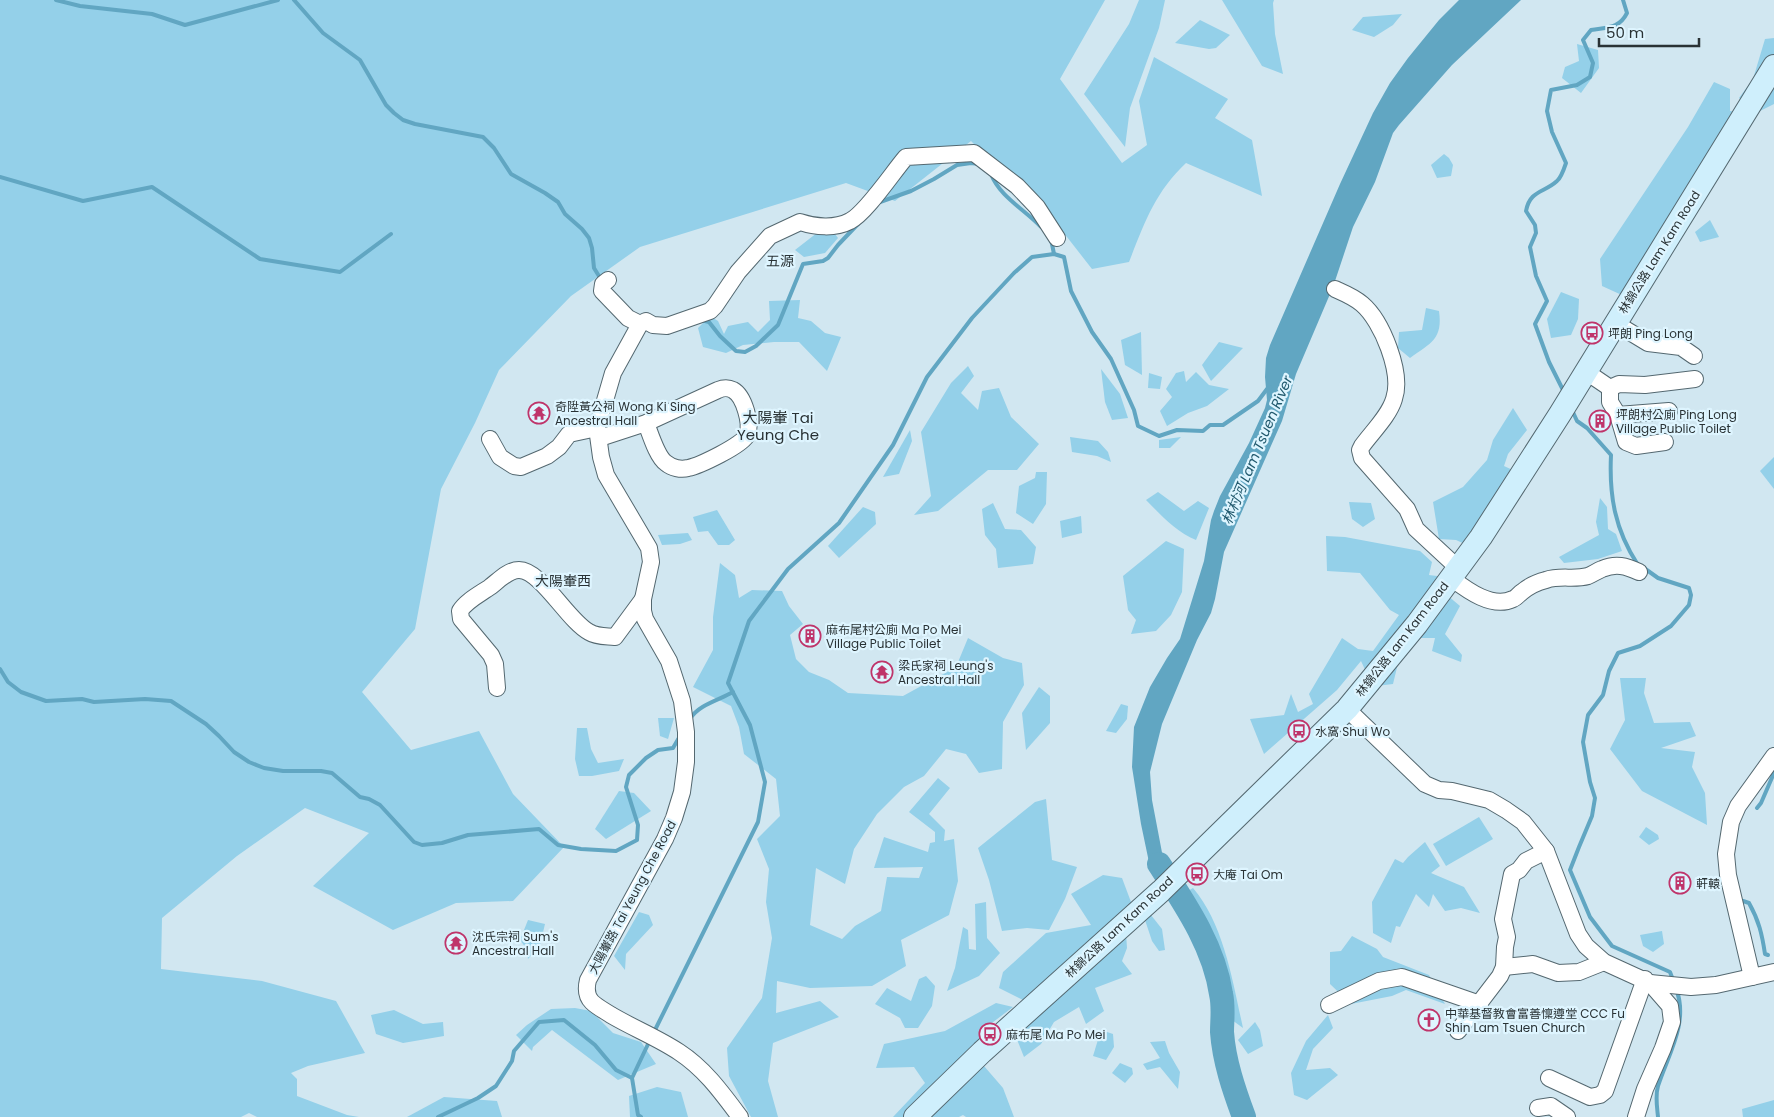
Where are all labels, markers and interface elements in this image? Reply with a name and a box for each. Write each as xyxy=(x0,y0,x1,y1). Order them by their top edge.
scale bar xyxy=(1599,15,1699,47)
text: 50 m xyxy=(1606,22,1644,43)
street label: 林錦公路 Lam Kam Road xyxy=(1614,187,1704,317)
district label: 五源 xyxy=(766,251,794,271)
bus stop icon: 坪朗 Ping Long xyxy=(1580,321,1604,345)
place label: 坪朗 Ping Long xyxy=(1608,325,1693,342)
water label: 林村河 Lam Tsuen River xyxy=(1217,372,1298,527)
place label: 奇陞黃公祠 Wong Ki Sing Ancestral Hall xyxy=(555,398,696,429)
temple icon: 奇陞黃公祠 Wong Ki Sing Ancestral Hall xyxy=(527,401,551,425)
place label: 坪朗村公廁 Ping Long Village Public Toilet xyxy=(1616,406,1737,437)
district label: 大陽輋 Tai Yeung Che xyxy=(737,407,819,445)
building icon: 坪朗村公廁 Ping Long Village Public Toilet xyxy=(1588,409,1612,433)
district label: 大陽輋西 xyxy=(535,571,591,591)
street label: 林錦公路 Lam Kam Road xyxy=(1352,578,1452,700)
place label: 麻布尾村公廁 Ma Po Mei Village Public Toilet xyxy=(826,621,961,652)
building icon: 麻布尾村公廁 Ma Po Mei Village Public Toilet xyxy=(798,624,822,648)
place label: 梁氏家祠 Leung's Ancestral Hall xyxy=(898,657,993,688)
temple icon: 梁氏家祠 Leung's Ancestral Hall xyxy=(870,660,894,684)
bus stop icon: 水窩 Shui Wo xyxy=(1287,719,1311,743)
place label: 水窩 Shui Wo xyxy=(1315,723,1390,740)
street label: 大陽輋路 Tai Yeung Che Road xyxy=(584,817,680,977)
bus stop icon: 大庵 Tai Om xyxy=(1185,862,1209,886)
place label: 大庵 Tai Om xyxy=(1213,866,1283,883)
building icon: 軒轅 xyxy=(1668,871,1692,895)
street label: 林錦公路 Lam Kam Road xyxy=(1061,872,1177,982)
place label: 軒轅 xyxy=(1696,875,1720,892)
place label: 沈氏宗祠 Sum's Ancestral Hall xyxy=(472,928,558,959)
temple icon: 沈氏宗祠 Sum's Ancestral Hall xyxy=(444,931,468,955)
place label: 中華基督教會富善懍遵堂 CCC Fu Shin Lam Tsuen Church xyxy=(1445,1005,1625,1036)
church icon: 中華基督教會富善懍遵堂 CCC Fu Shin Lam Tsuen Church xyxy=(1417,1008,1441,1032)
bus stop icon: 麻布尾 Ma Po Mei xyxy=(978,1022,1002,1046)
place label: 麻布尾 Ma Po Mei xyxy=(1006,1026,1105,1043)

